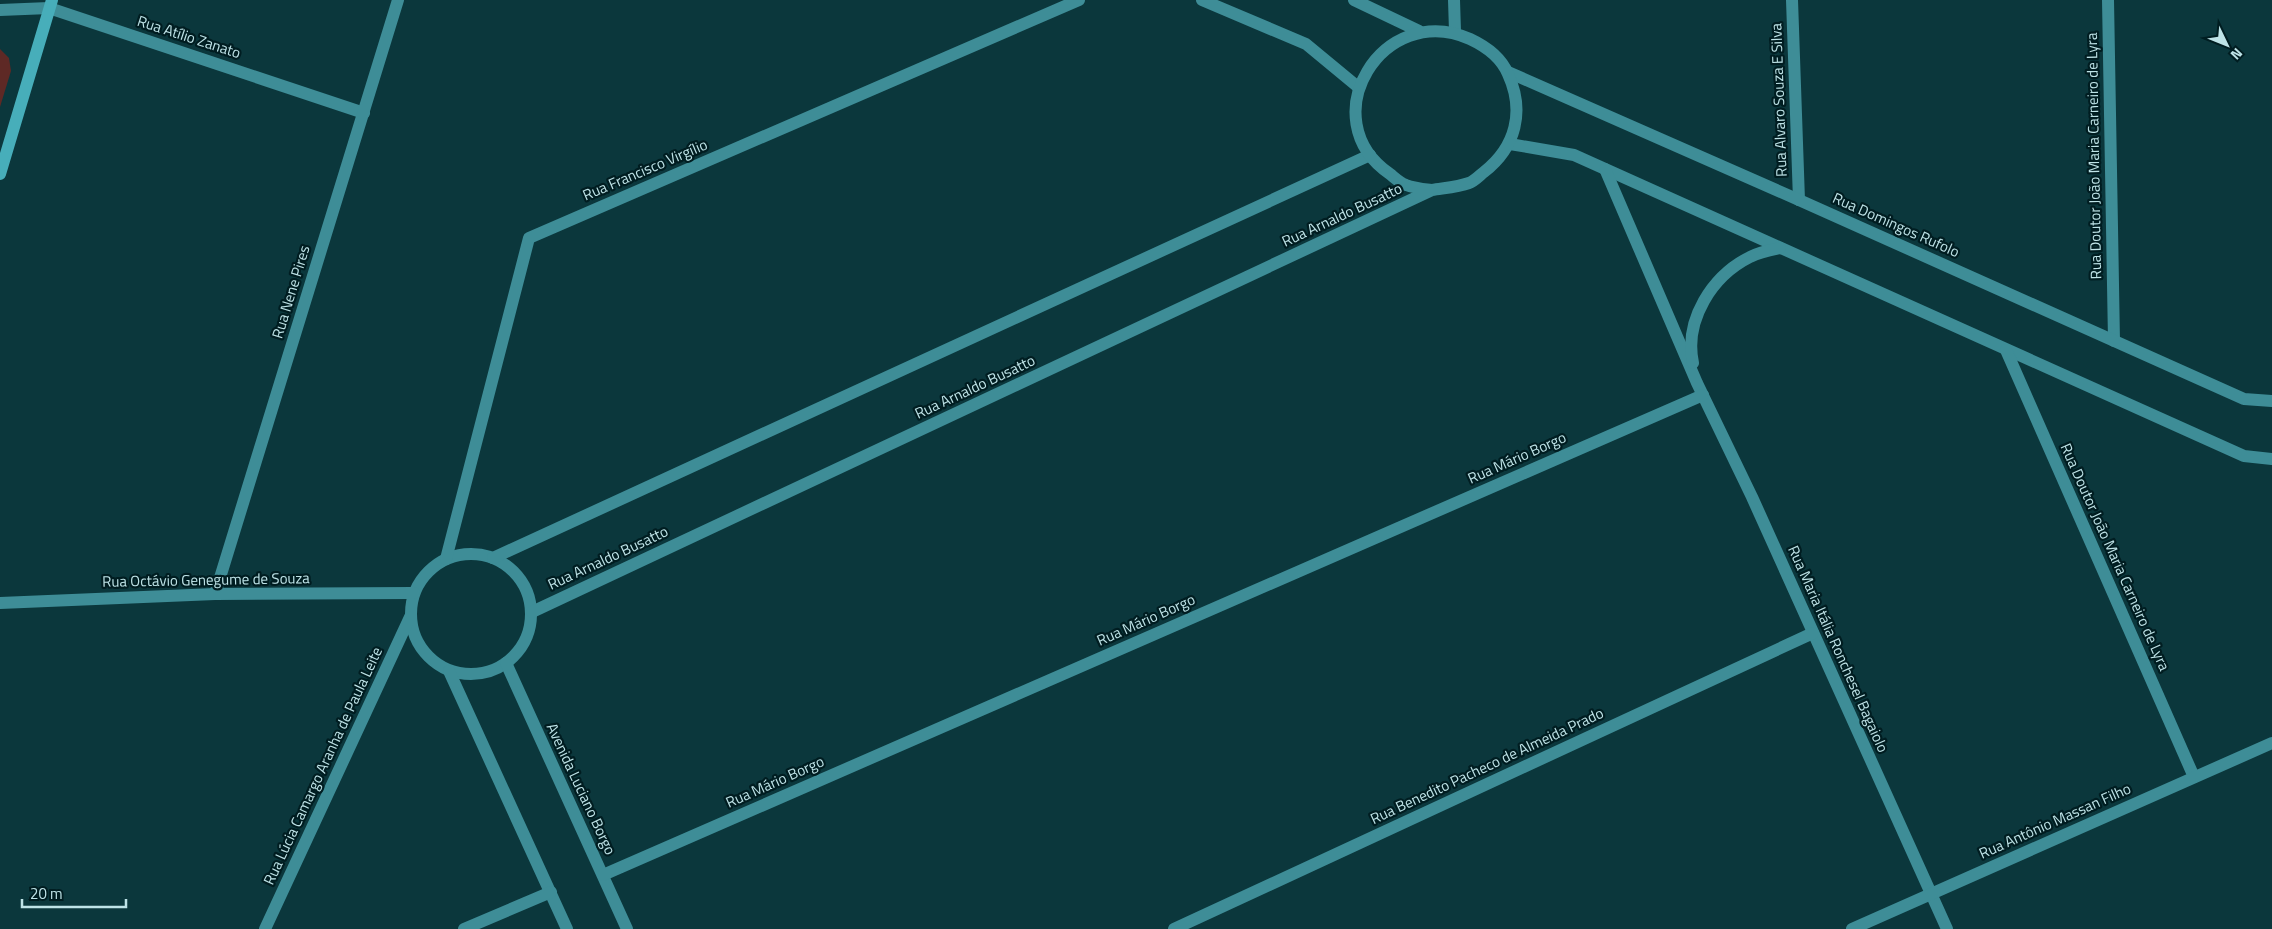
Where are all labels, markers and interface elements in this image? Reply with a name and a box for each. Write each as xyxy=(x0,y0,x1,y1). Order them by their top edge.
street label: Rua Atílio Zanato xyxy=(134,9,244,64)
north arrow xyxy=(2202,20,2252,70)
street label: Rua Alvaro Souza E Silva xyxy=(1764,22,1793,177)
street label: Rua Doutor João Maria Carneiro de Lyra xyxy=(2080,32,2107,280)
text: N xyxy=(2226,43,2248,65)
street label: Rua Francisco Virgílio xyxy=(579,133,711,206)
street label: Rua Arnaldo Busatto xyxy=(1278,177,1406,253)
street label: Rua Domingos Rufolo xyxy=(1829,186,1963,263)
street label: Rua Nene Pires xyxy=(265,242,316,341)
street label: Rua Arnaldo Busatto xyxy=(911,349,1039,425)
street label: Rua Mário Borgo xyxy=(1464,426,1570,490)
street label: Rua Doutor João Maria Carneiro de Lyra xyxy=(2055,439,2176,675)
street label: Rua Arnaldo Busatto xyxy=(544,520,672,596)
street label: Rua Maria Itália Ronchesel Bagaiolo xyxy=(1782,542,1895,756)
street label: Rua Octávio Genegume de Souza xyxy=(102,566,310,593)
street label: Rua Mário Borgo xyxy=(1093,588,1199,652)
street label: Rua Lúcia Camargo Aranha de Paula Leite xyxy=(257,643,388,889)
street label: Rua Benedito Pacheco de Almeida Prado xyxy=(1366,701,1607,830)
street label: Avenida Luciano Borgo xyxy=(541,719,622,859)
street label: Rua Mário Borgo xyxy=(722,750,828,814)
street label: Rua Antônio Massan Filho xyxy=(1975,777,2135,864)
scale bar xyxy=(22,876,126,908)
text: 20 m xyxy=(30,882,63,905)

